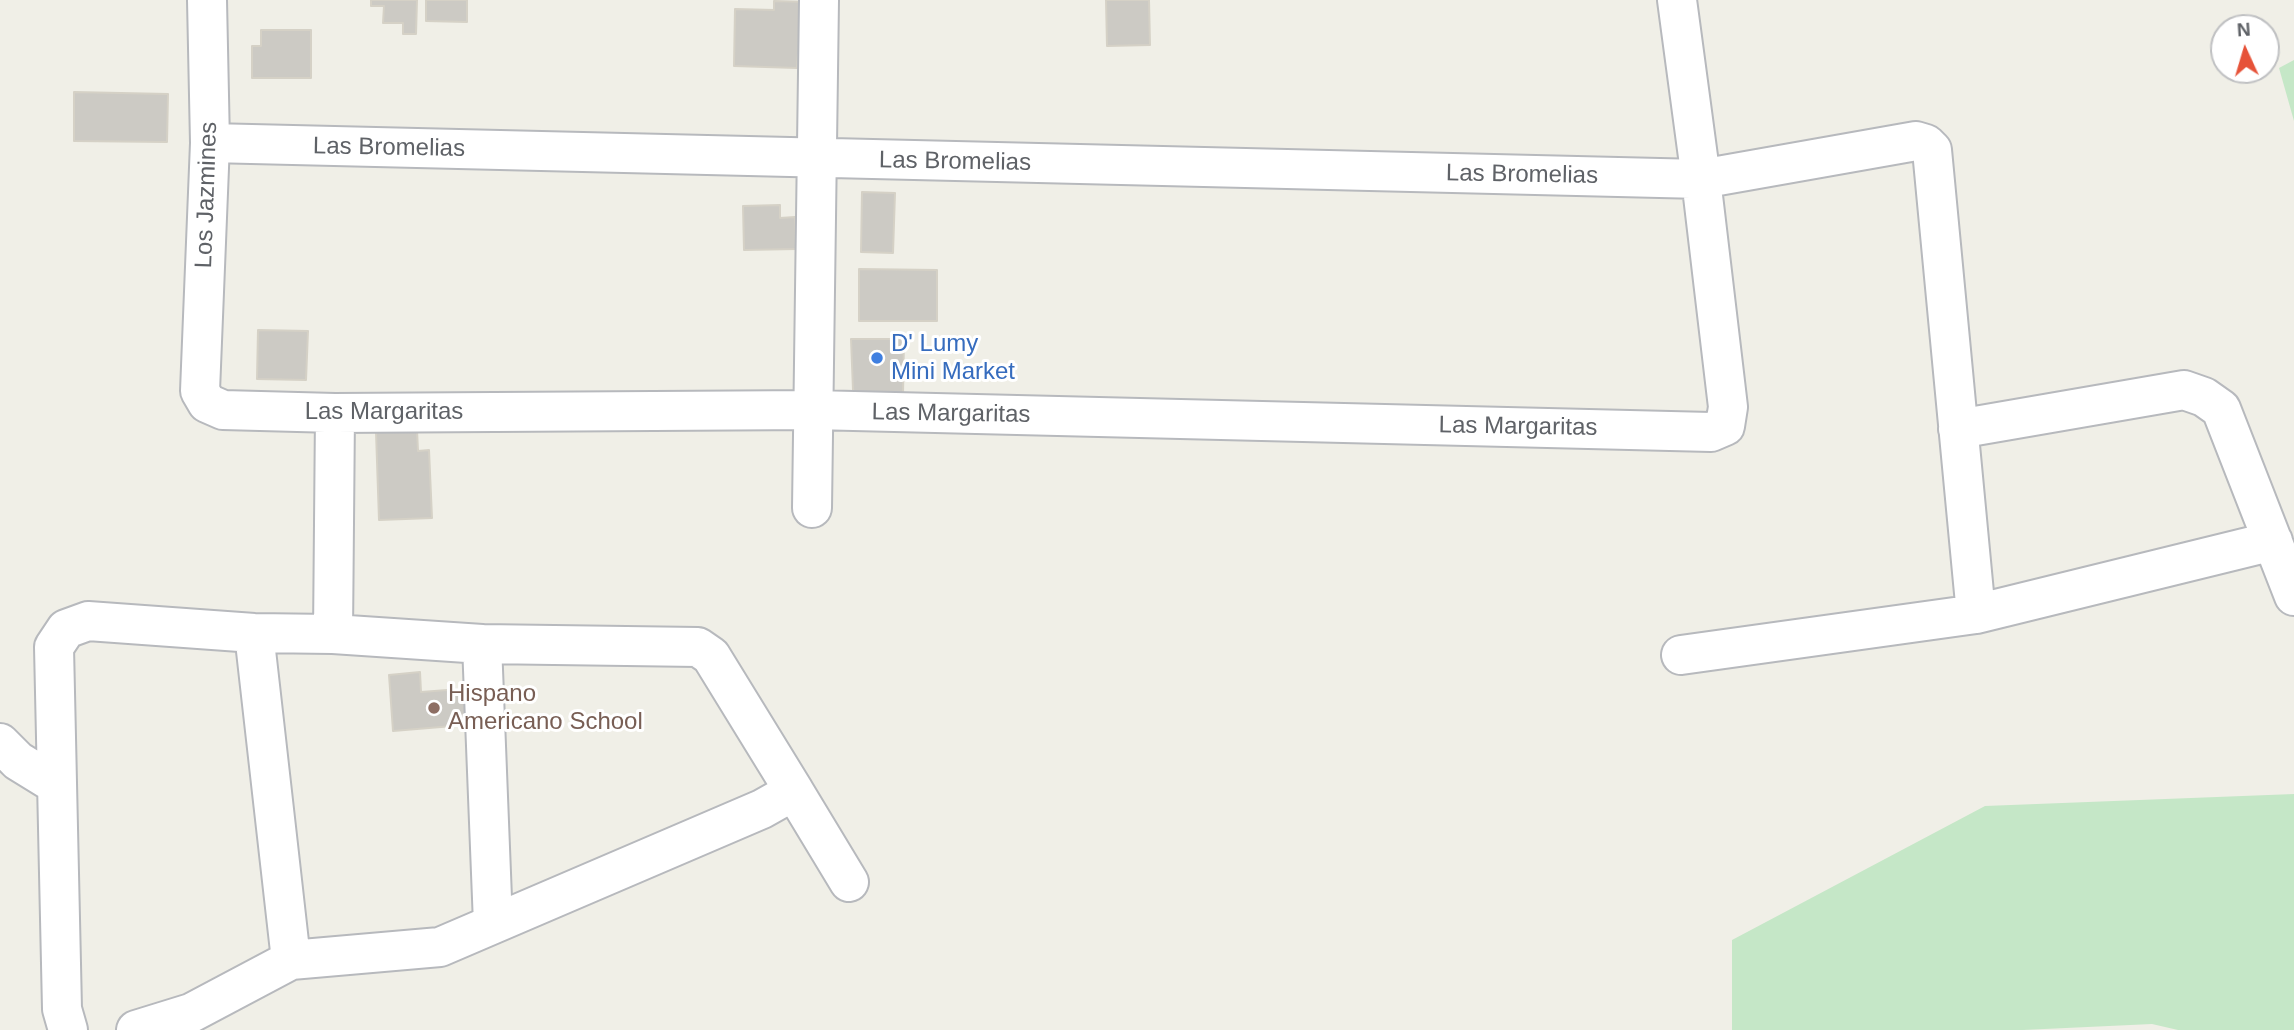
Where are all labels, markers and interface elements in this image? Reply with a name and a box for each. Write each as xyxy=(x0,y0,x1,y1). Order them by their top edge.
north arrow xyxy=(2210,14,2280,84)
text: N xyxy=(2236,19,2251,41)
street label: Los Jazmines xyxy=(190,121,224,269)
street label: Las Bromelias xyxy=(313,132,465,164)
street label: Las Bromelias xyxy=(879,146,1031,178)
street label: Las Bromelias xyxy=(1446,159,1598,191)
place label: D' Lumy Mini Market xyxy=(891,330,1015,386)
marker: D' Lumy Mini Market xyxy=(869,350,885,366)
street label: Las Margaritas xyxy=(305,398,463,426)
street label: Las Margaritas xyxy=(871,398,1031,430)
street label: Las Margaritas xyxy=(1438,411,1598,443)
place label: Hispano Americano School xyxy=(448,680,643,736)
marker: Hispano Americano School xyxy=(426,700,442,716)

